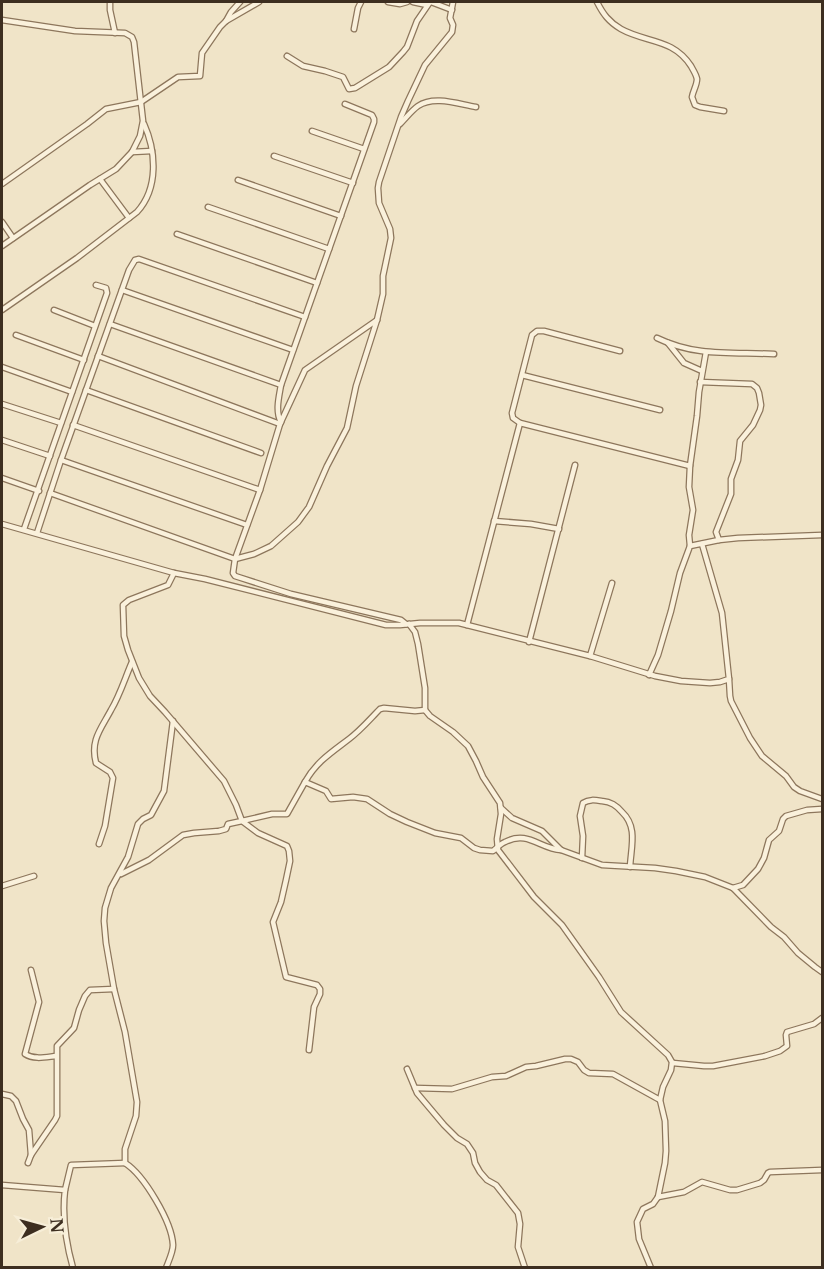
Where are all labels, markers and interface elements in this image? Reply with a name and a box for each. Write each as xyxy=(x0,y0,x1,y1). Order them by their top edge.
north arrow xyxy=(12,1197,72,1257)
text: N xyxy=(46,1217,68,1234)

